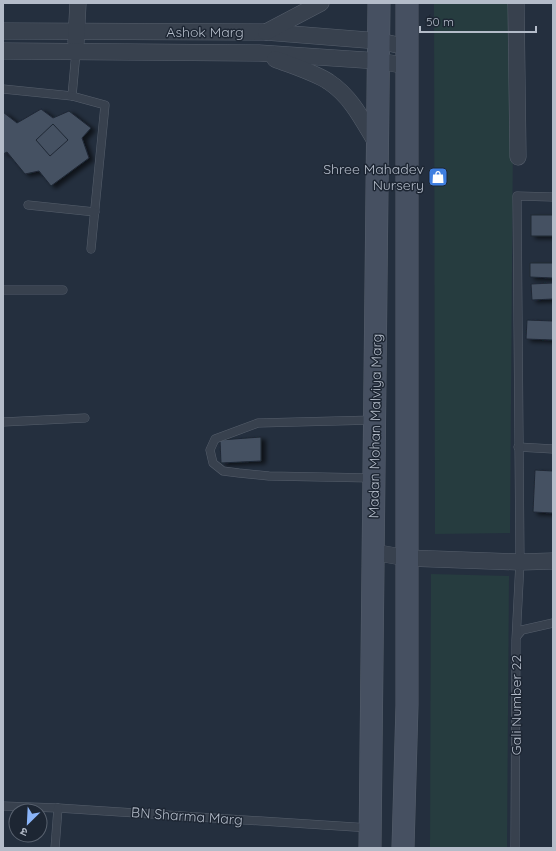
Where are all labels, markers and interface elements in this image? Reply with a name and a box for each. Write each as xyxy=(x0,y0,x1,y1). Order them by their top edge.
scale bar xyxy=(420,8,536,34)
text: 50 m xyxy=(426,14,454,29)
street label: Ashok Marg xyxy=(166,23,244,41)
place label: Shree Mahadev Nursery xyxy=(323,160,424,194)
shop icon: Shree Mahadev Nursery xyxy=(427,166,449,188)
street label: Madan Mohan Malviya Marg xyxy=(364,333,386,519)
street label: Gali Number 22 xyxy=(507,655,525,755)
north arrow xyxy=(8,803,48,843)
street label: BN Sharma Marg xyxy=(131,803,243,829)
text: उ xyxy=(18,824,30,840)

